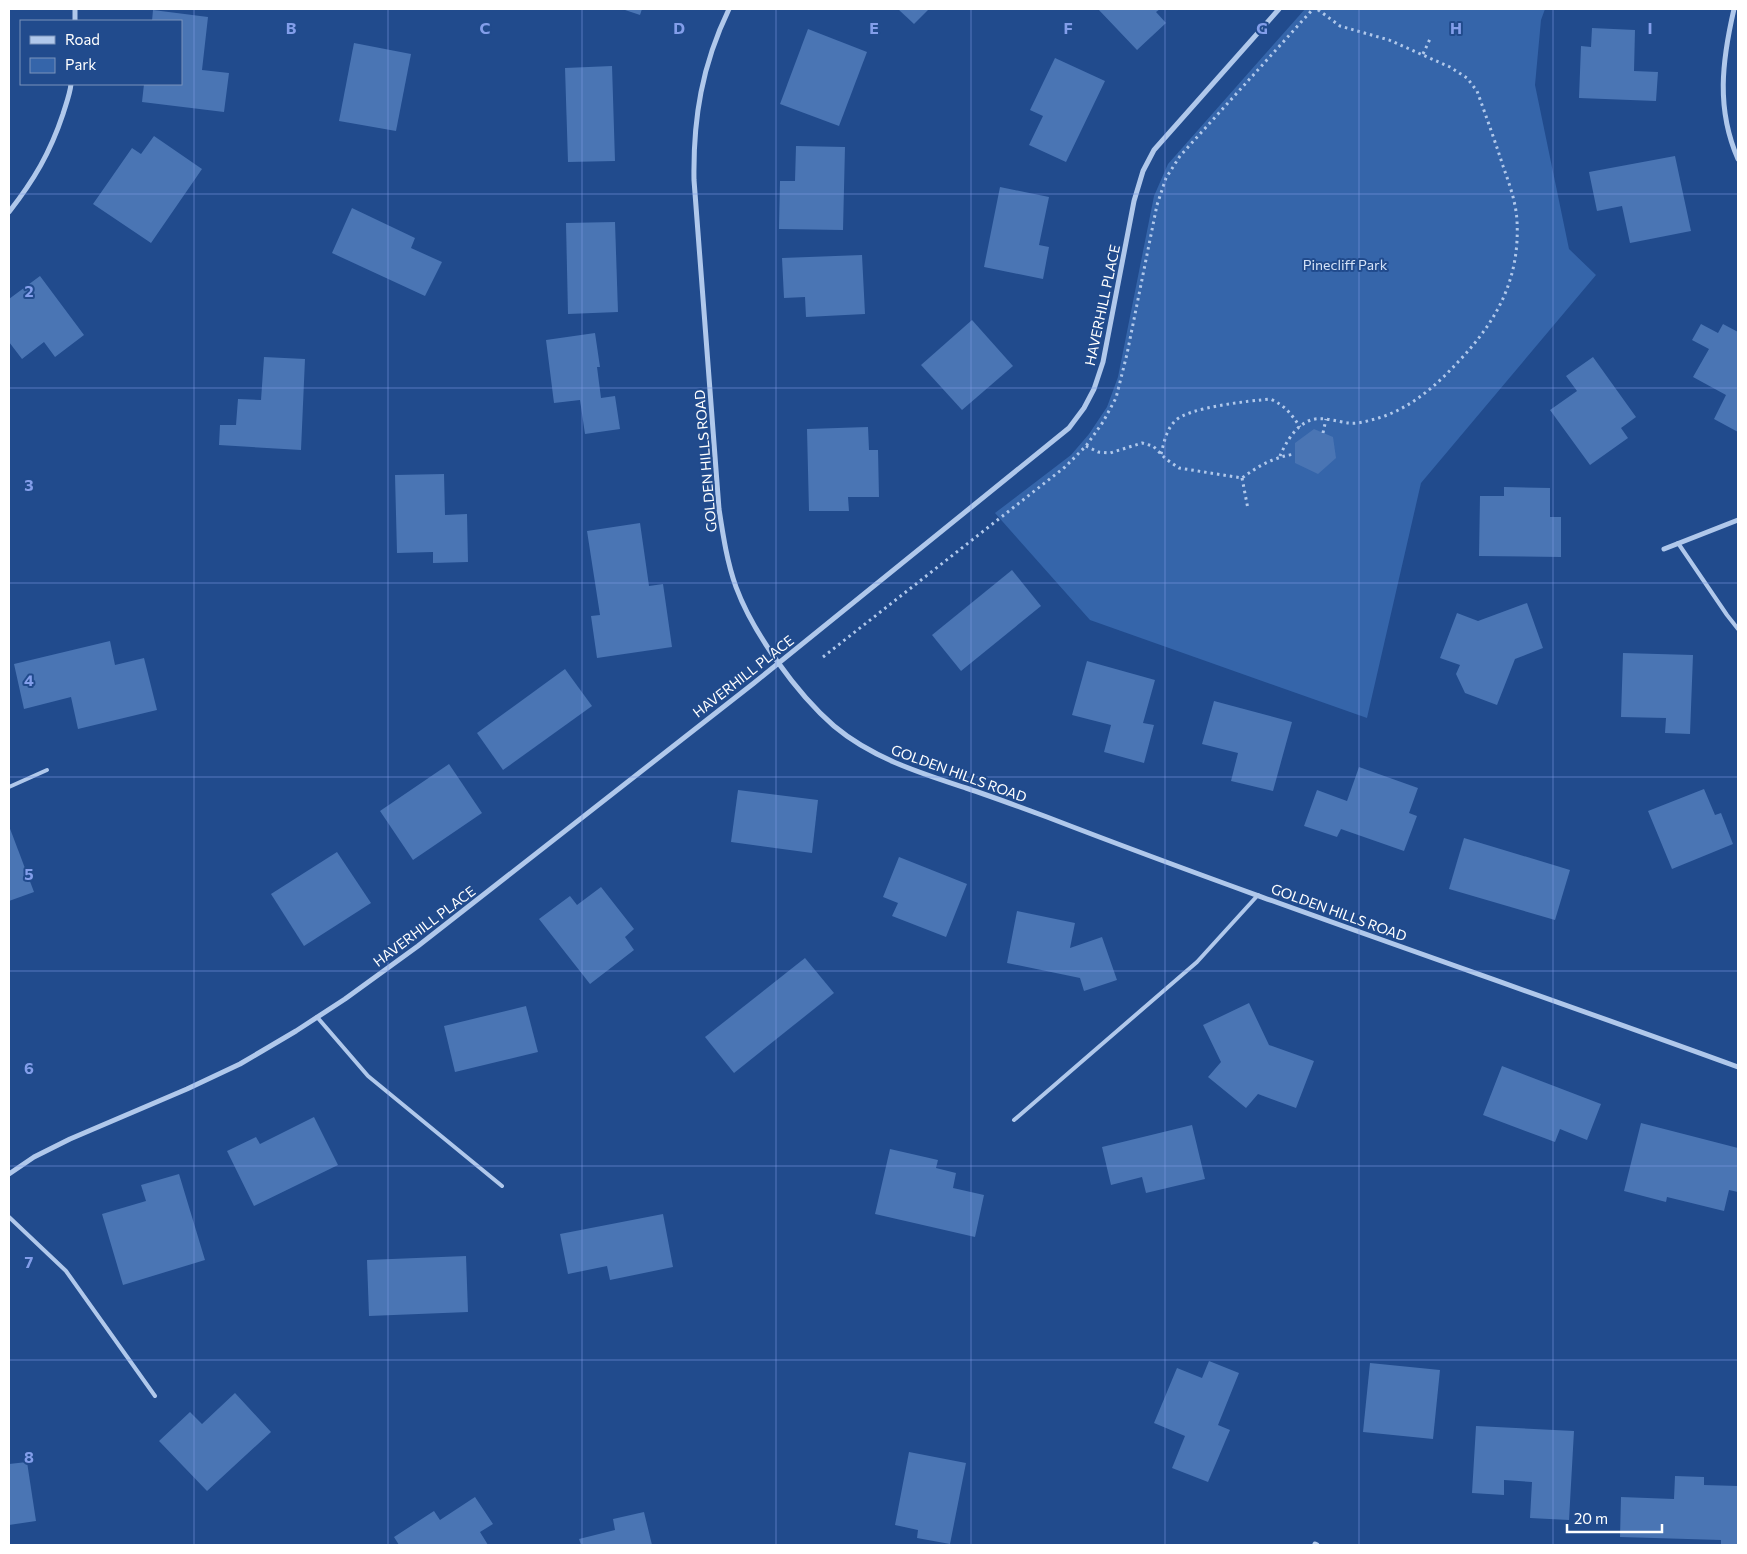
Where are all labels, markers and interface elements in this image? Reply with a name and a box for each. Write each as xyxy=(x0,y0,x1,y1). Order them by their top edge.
text: B xyxy=(286,18,297,37)
text: C xyxy=(480,18,491,37)
text: D xyxy=(673,18,685,37)
text: E xyxy=(869,18,879,37)
text: F xyxy=(1063,18,1073,37)
text: G xyxy=(1256,18,1268,37)
text: H xyxy=(1450,18,1462,37)
text: I xyxy=(1647,18,1653,37)
legend xyxy=(20,20,182,85)
text: Road xyxy=(65,30,100,48)
text: Park xyxy=(65,55,96,73)
street label: HAVERHILL PLACE xyxy=(1081,243,1123,367)
park label: Pinecliff Park xyxy=(1303,256,1388,273)
text: 2 xyxy=(24,281,34,300)
street label: GOLDEN HILLS ROAD xyxy=(690,389,720,533)
text: 3 xyxy=(24,475,34,494)
street label: HAVERHILL PLACE xyxy=(689,631,797,721)
text: 4 xyxy=(24,670,34,689)
street label: GOLDEN HILLS ROAD xyxy=(889,741,1029,805)
text: 5 xyxy=(24,864,34,883)
street label: GOLDEN HILLS ROAD xyxy=(1269,880,1409,944)
street label: HAVERHILL PLACE xyxy=(370,882,478,970)
text: 6 xyxy=(24,1058,34,1077)
text: 7 xyxy=(25,1252,34,1271)
text: 8 xyxy=(24,1447,34,1466)
scale bar xyxy=(1567,1502,1662,1534)
text: 20 m xyxy=(1574,1509,1608,1527)

